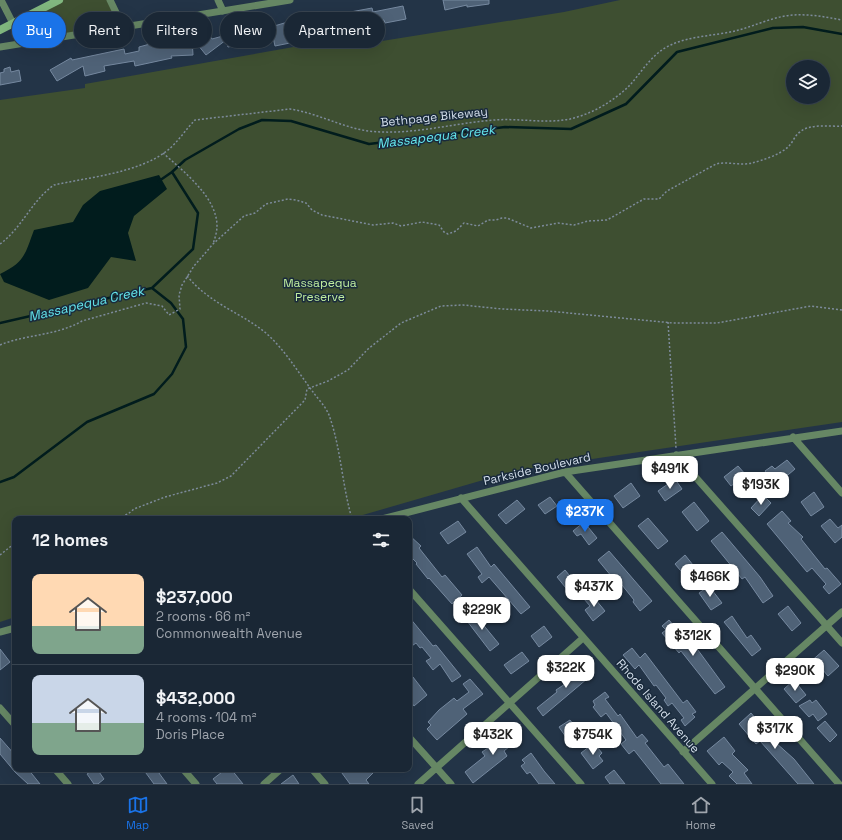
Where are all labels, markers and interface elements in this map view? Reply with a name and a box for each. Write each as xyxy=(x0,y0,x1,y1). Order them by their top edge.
chip: Buy xyxy=(12,12,66,48)
chip: Rent xyxy=(74,12,134,48)
chip: Filters xyxy=(142,12,212,48)
chip: New xyxy=(220,12,276,48)
chip: Apartment xyxy=(284,12,385,48)
map controls xyxy=(786,60,830,104)
button: layers xyxy=(786,60,830,104)
street label: Bethpage Bikeway xyxy=(380,103,488,131)
water label: Massapequa Creek xyxy=(376,121,498,152)
park label: Massapequa Preserve xyxy=(283,275,357,305)
water label: Massapequa Creek xyxy=(27,281,148,325)
street label: Parkside Boulevard xyxy=(482,449,592,489)
pin: $491K xyxy=(642,456,698,490)
text: $491K xyxy=(651,460,689,477)
pin: $193K xyxy=(733,472,789,506)
text: $193K xyxy=(742,476,780,493)
pin: $237K xyxy=(557,499,613,533)
text: $237K xyxy=(566,503,604,520)
text: 12 homes xyxy=(32,529,108,551)
icon: filters xyxy=(370,529,392,551)
pin: $466K xyxy=(682,564,738,598)
text: $466K xyxy=(690,568,730,585)
pin: $437K xyxy=(566,574,622,608)
text: $437K xyxy=(574,578,614,595)
text: $237,000 xyxy=(156,586,233,608)
icon: home xyxy=(64,590,112,638)
pin: $229K xyxy=(454,597,510,631)
text: $229K xyxy=(462,601,502,618)
text: 2 rooms · 66 m² xyxy=(156,608,250,625)
pin: $312K xyxy=(665,623,721,657)
text: Commonwealth Avenue xyxy=(156,625,302,642)
text: $312K xyxy=(674,627,712,644)
pin: $322K xyxy=(538,655,594,689)
street label: Rhode Island Avenue xyxy=(613,656,703,756)
pin: $290K xyxy=(767,658,823,692)
text: $322K xyxy=(546,659,586,676)
text: $290K xyxy=(775,662,815,679)
text: $432,000 xyxy=(156,687,235,709)
icon: home xyxy=(64,691,112,739)
text: 4 rooms · 104 m² xyxy=(156,709,257,726)
pin: $317K xyxy=(747,716,803,750)
text: $317K xyxy=(757,720,793,737)
pin: $432K xyxy=(465,722,521,756)
pin: $754K xyxy=(565,722,621,756)
text: Doris Place xyxy=(156,726,225,743)
text: $432K xyxy=(473,726,513,743)
text: $754K xyxy=(573,726,613,743)
tab: Map xyxy=(126,794,149,832)
tab: Saved xyxy=(401,794,434,832)
tab: Home xyxy=(686,794,716,832)

